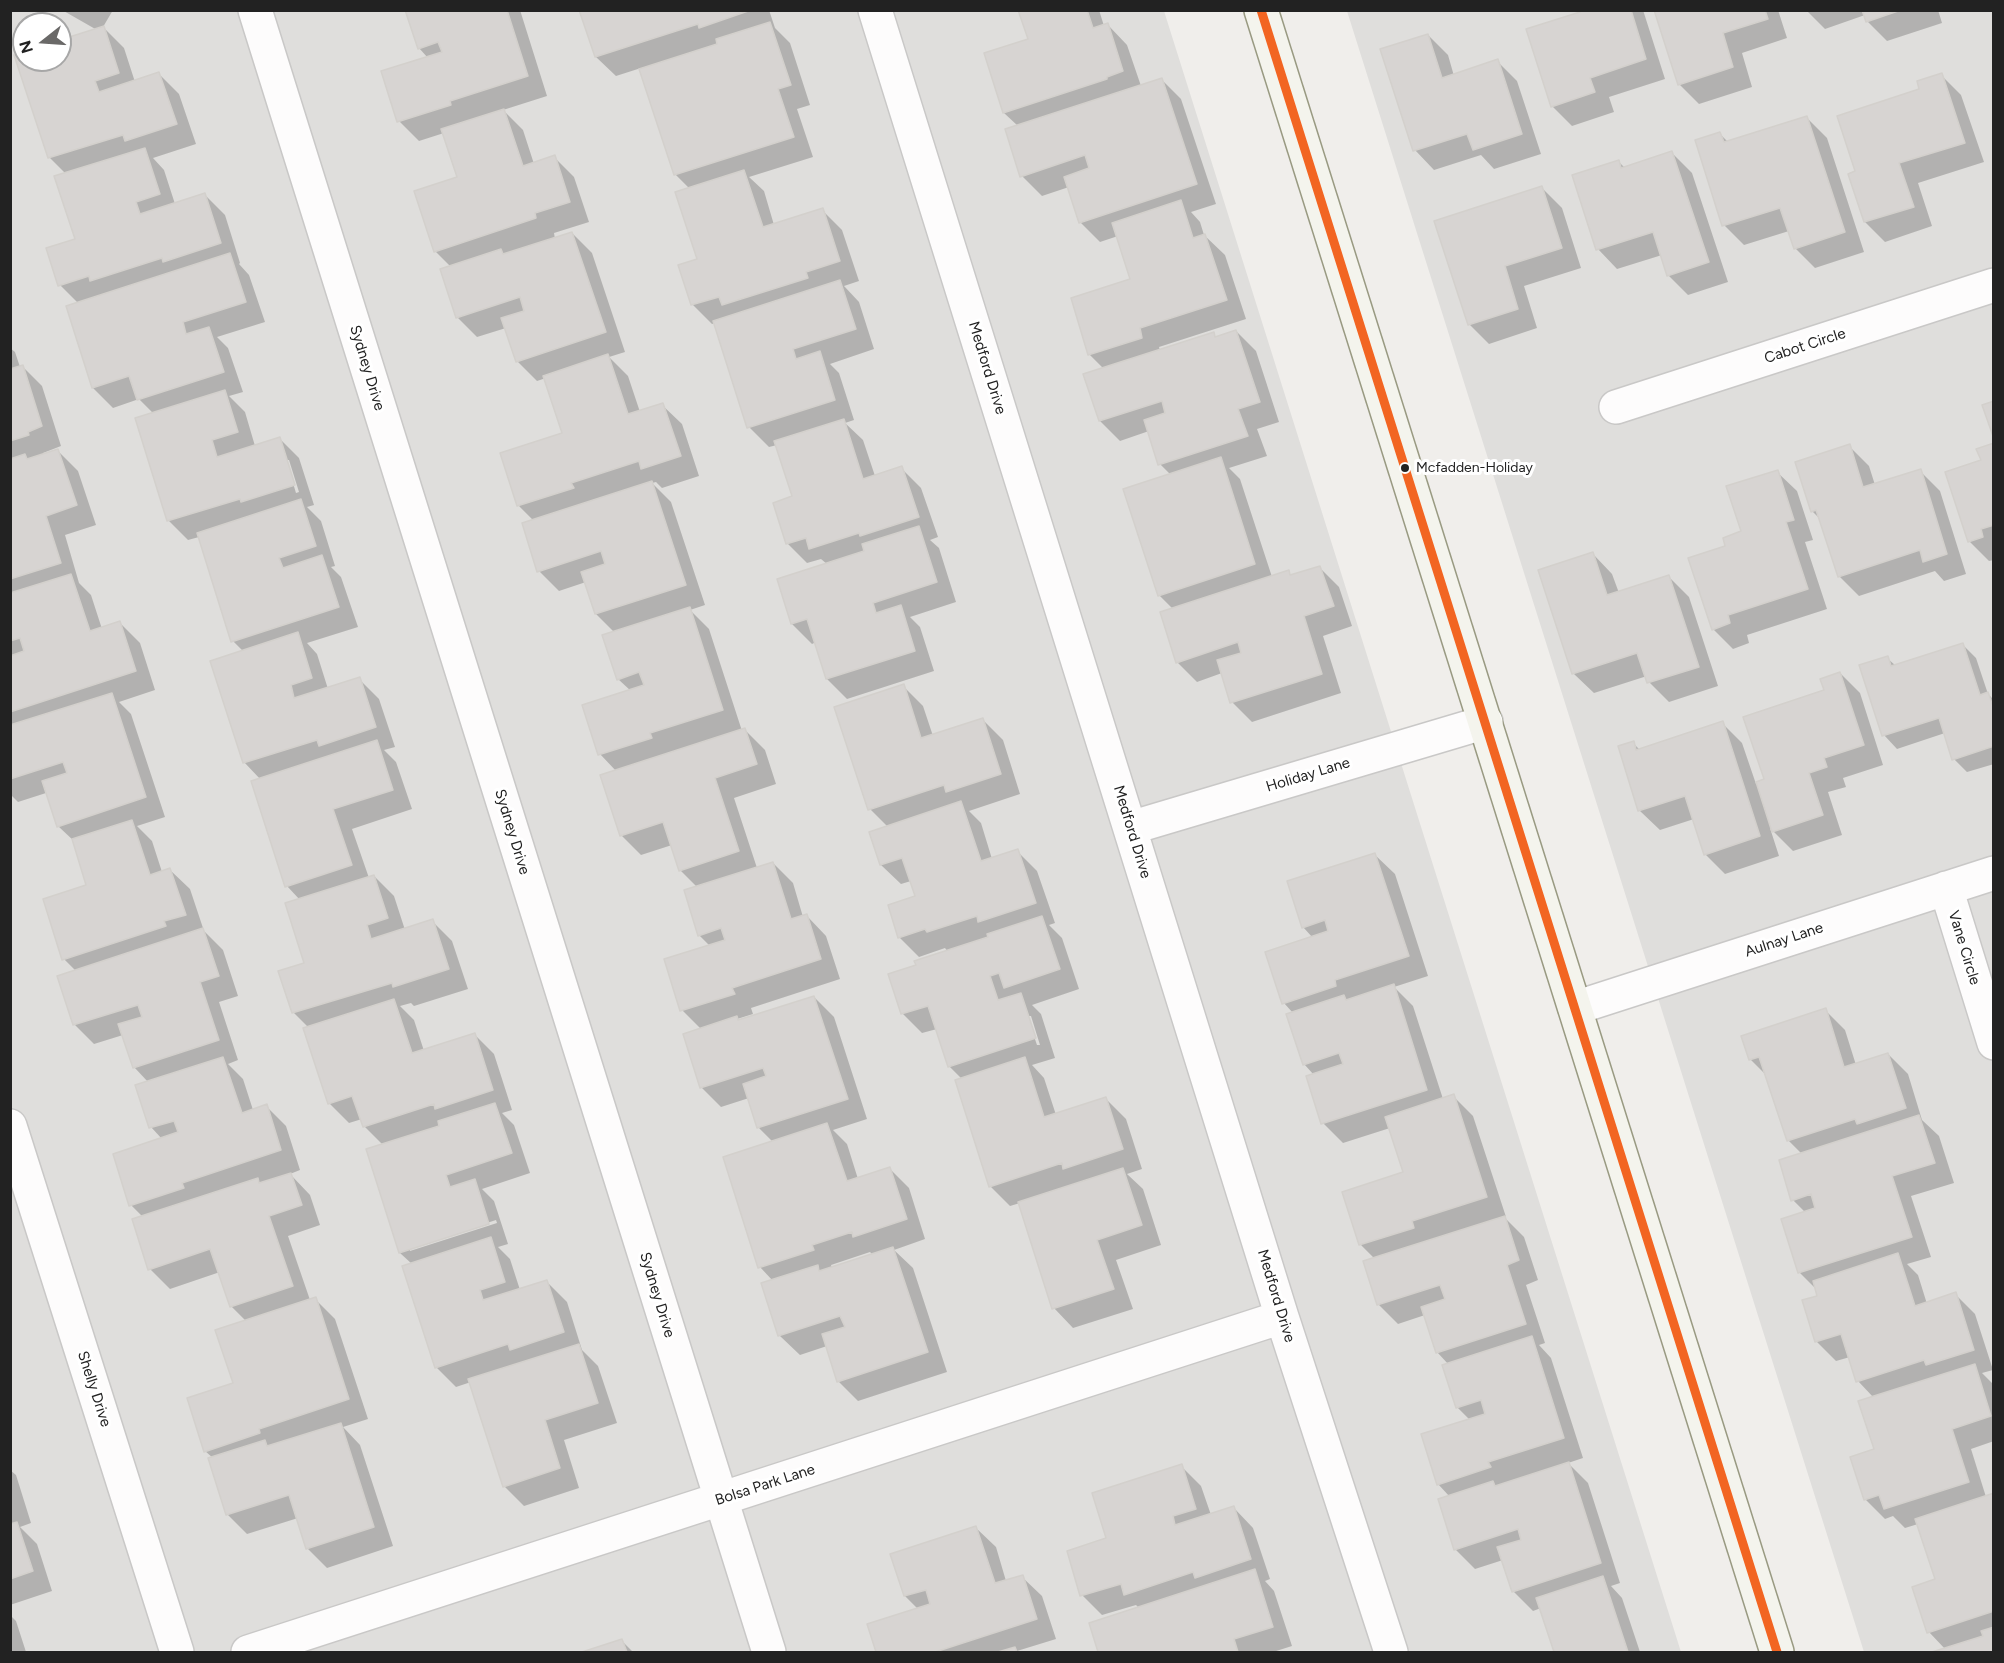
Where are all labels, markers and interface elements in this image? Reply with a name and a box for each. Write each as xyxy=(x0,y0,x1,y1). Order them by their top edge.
north arrow xyxy=(12,12,72,72)
text: N xyxy=(15,38,37,56)
street label: Medford Drive xyxy=(964,319,1010,417)
street label: Sydney Drive xyxy=(345,323,389,413)
street label: Cabot Circle xyxy=(1762,324,1848,368)
place label: Mcfadden-Holiday xyxy=(1416,460,1533,476)
marker: Mcfadden-Holiday xyxy=(1399,462,1411,474)
street label: Holiday Lane xyxy=(1264,754,1352,796)
street label: Medford Drive xyxy=(1109,783,1155,881)
street label: Sydney Drive xyxy=(490,787,534,877)
street label: Vane Circle xyxy=(1944,909,1984,987)
street label: Aulnay Lane xyxy=(1743,919,1825,961)
street label: Medford Drive xyxy=(1253,1247,1299,1345)
street label: Sydney Drive xyxy=(635,1250,679,1340)
street label: Shelly Drive xyxy=(73,1349,115,1429)
street label: Bolsa Park Lane xyxy=(713,1460,817,1510)

